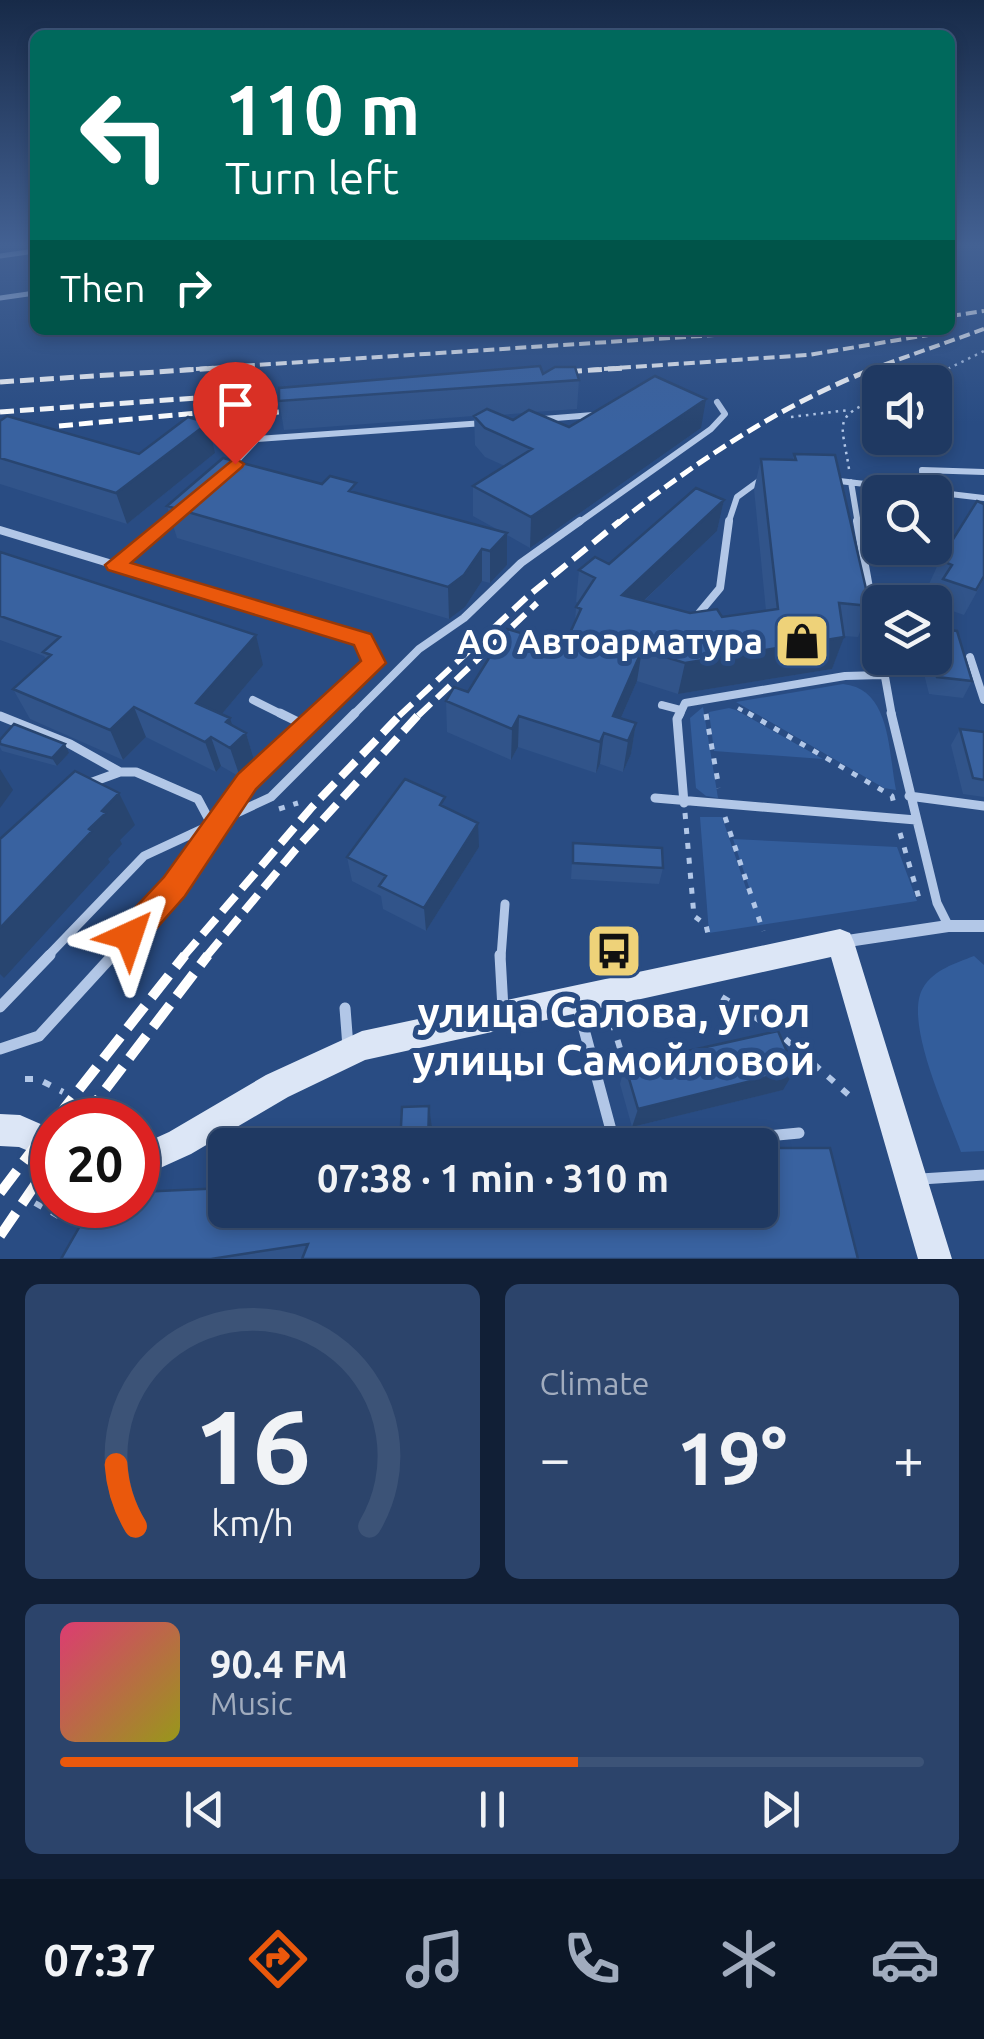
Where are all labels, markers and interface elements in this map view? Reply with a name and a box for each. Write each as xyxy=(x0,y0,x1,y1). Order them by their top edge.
icon: left xyxy=(60,70,190,200)
text: 110 m xyxy=(225,70,420,148)
text: Turn left xyxy=(225,152,399,203)
icon: right xyxy=(166,260,221,315)
text: Then xyxy=(60,267,146,309)
pin xyxy=(193,362,278,465)
map controls xyxy=(862,365,952,675)
button: sound xyxy=(862,365,952,455)
icon: arrive xyxy=(208,377,263,432)
button: search xyxy=(862,475,952,565)
button: layers xyxy=(862,585,952,675)
shop icon: АО Автоарматура xyxy=(772,611,832,671)
place label: АО Автоарматура xyxy=(457,621,763,661)
position arrow xyxy=(77,884,181,988)
bus stop icon: улица Салова, угол улицы Самойловой xyxy=(584,921,644,981)
place label: улица Салова, угол улицы Самойловой xyxy=(413,988,815,1083)
speed limit sign: 20 xyxy=(30,1098,160,1228)
text: 07:38 · 1 min · 310 m xyxy=(317,1157,669,1199)
text: Climate xyxy=(540,1365,650,1401)
text: 16 xyxy=(194,1387,311,1504)
text: 19° xyxy=(676,1415,787,1499)
text: − xyxy=(540,1427,571,1488)
text: + xyxy=(893,1427,924,1488)
text: km/h xyxy=(211,1503,294,1543)
text: 90.4 FM xyxy=(210,1643,348,1685)
text: Music xyxy=(210,1685,293,1721)
icon: previous xyxy=(177,1782,232,1837)
icon: pause xyxy=(465,1782,520,1837)
icon: next xyxy=(753,1782,808,1837)
icon: directions xyxy=(243,1924,313,1994)
icon: music xyxy=(400,1924,470,1994)
icon: phone xyxy=(557,1924,627,1994)
icon: climate xyxy=(714,1924,784,1994)
icon: car xyxy=(870,1924,940,1994)
text: 07:37 xyxy=(43,1934,156,1985)

